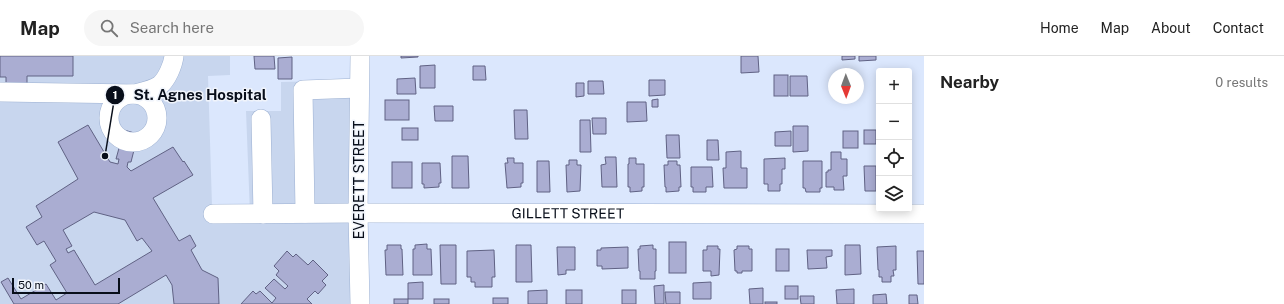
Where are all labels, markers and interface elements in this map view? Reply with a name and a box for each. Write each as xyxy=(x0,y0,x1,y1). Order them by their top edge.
search box xyxy=(84,10,364,46)
text: Map xyxy=(20,17,60,39)
icon: search xyxy=(98,17,120,39)
text: Search here xyxy=(130,19,214,36)
text: Home xyxy=(1040,20,1079,36)
text: Map xyxy=(1101,20,1129,36)
text: About xyxy=(1151,20,1191,36)
text: Contact xyxy=(1213,20,1264,36)
north arrow xyxy=(828,68,864,104)
map controls xyxy=(876,68,912,212)
button: + xyxy=(876,68,912,104)
text: Nearby xyxy=(940,72,999,92)
text: 0 results xyxy=(1215,75,1268,90)
callout: St. Agnes Hospital xyxy=(105,82,274,109)
text: St. Agnes Hospital xyxy=(133,86,267,103)
text: 1 xyxy=(112,88,118,102)
button: − xyxy=(876,104,912,140)
street label: EVERETT STREET xyxy=(351,121,367,239)
button: locate xyxy=(876,140,912,176)
button: layers xyxy=(876,176,912,212)
street label: GILLETT STREET xyxy=(512,205,624,221)
scale bar xyxy=(12,276,120,295)
text: 50 m xyxy=(18,279,44,291)

